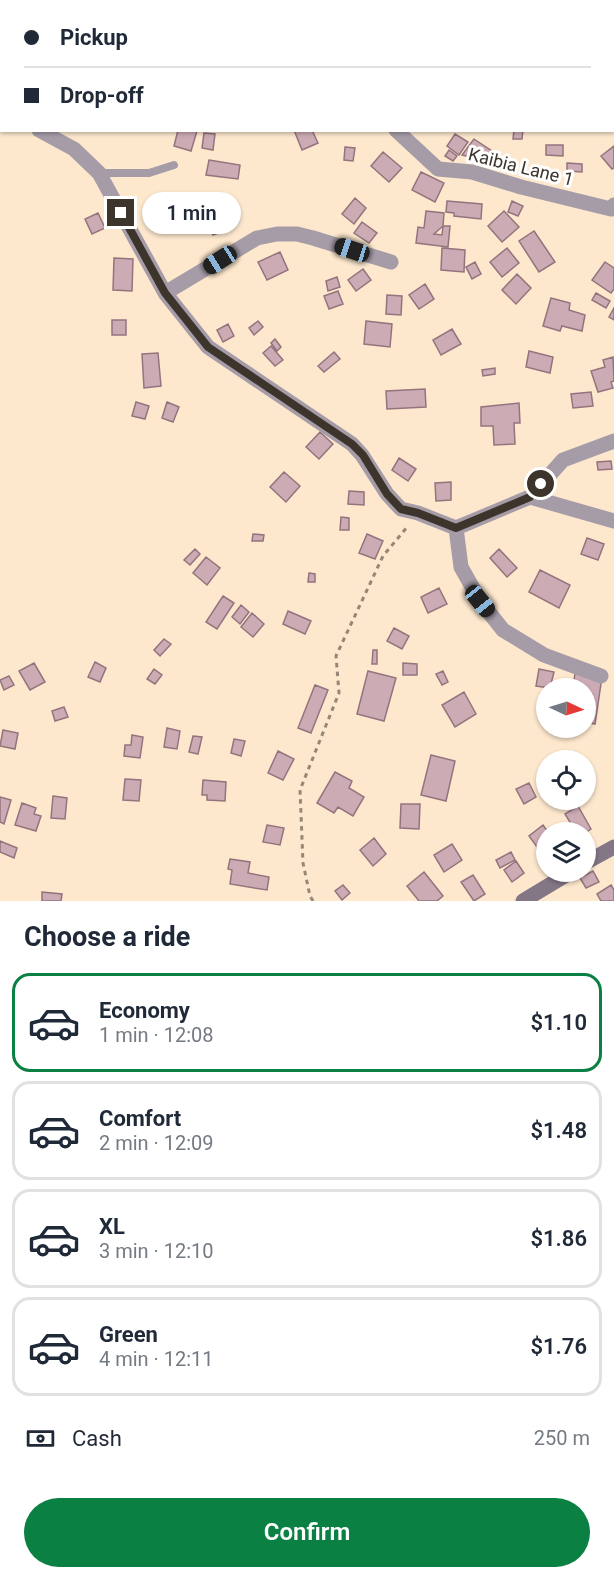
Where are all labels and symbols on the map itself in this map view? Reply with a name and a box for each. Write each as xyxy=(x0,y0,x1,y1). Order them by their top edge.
street label: Kaibia Lane 1 xyxy=(466,143,576,190)
callout: 1 min xyxy=(142,192,241,234)
route end xyxy=(107,199,134,226)
car xyxy=(332,236,372,264)
car xyxy=(200,243,240,277)
route start xyxy=(527,470,554,497)
car xyxy=(462,581,498,621)
north arrow xyxy=(536,678,596,738)

